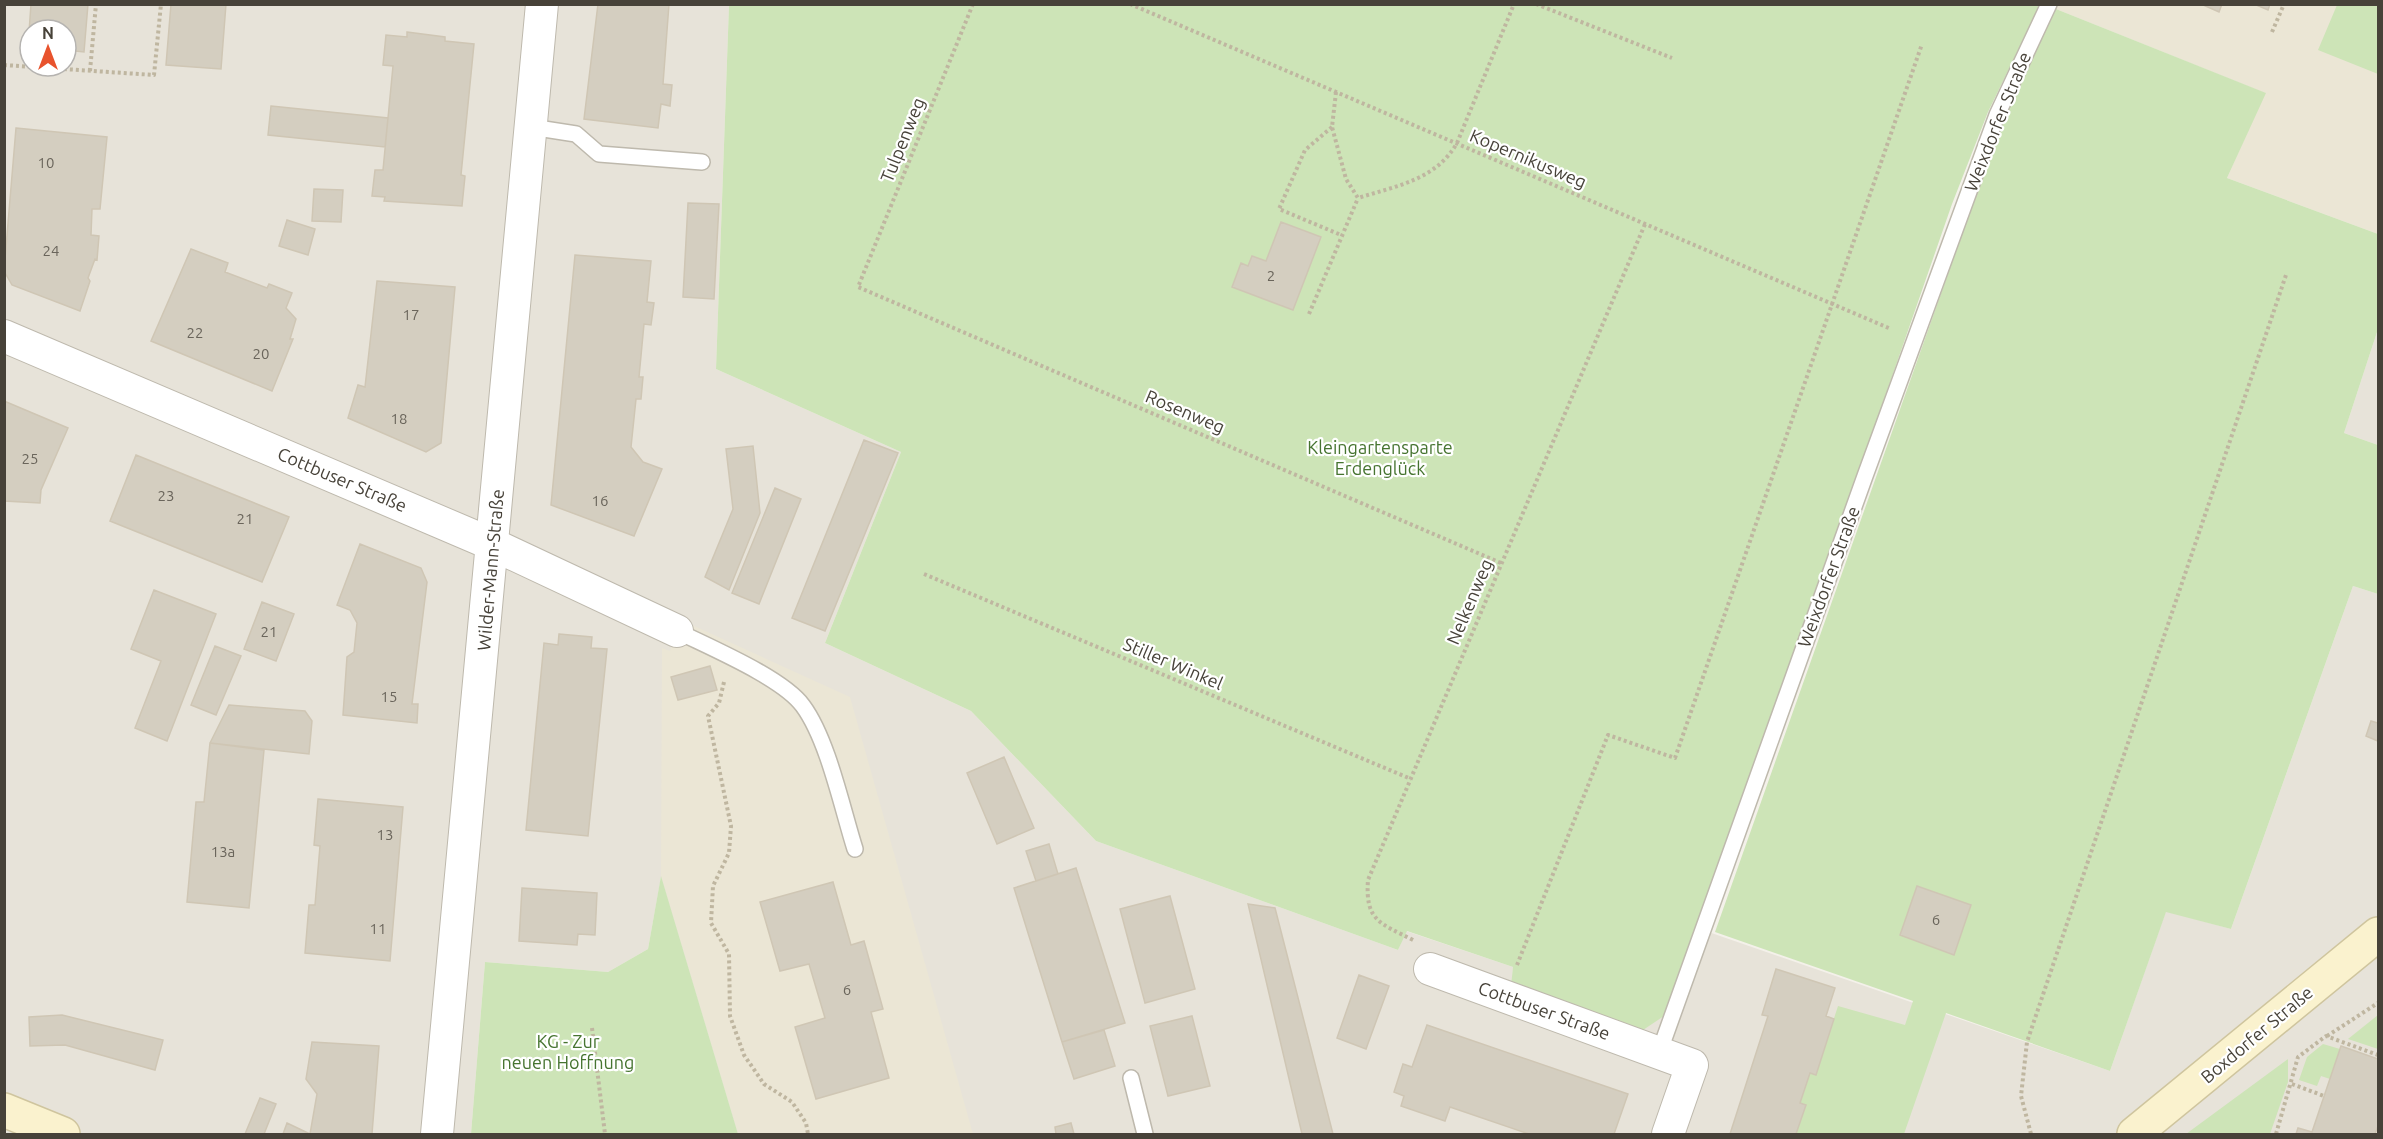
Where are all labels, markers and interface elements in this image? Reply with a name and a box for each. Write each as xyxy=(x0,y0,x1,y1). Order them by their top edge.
north arrow xyxy=(18,18,78,78)
text: N xyxy=(42,24,54,42)
street label: Weixdorfer Straße xyxy=(1960,49,2034,194)
street label: Tulpenweg xyxy=(876,94,928,185)
street label: Kopernikusweg xyxy=(1467,125,1590,192)
house number: 10 xyxy=(38,154,54,171)
house number: 24 xyxy=(43,242,59,259)
house number: 2 xyxy=(1267,267,1275,284)
house number: 17 xyxy=(403,306,419,323)
house number: 22 xyxy=(187,324,203,341)
house number: 20 xyxy=(253,345,269,362)
street label: Rosenweg xyxy=(1143,385,1228,437)
house number: 18 xyxy=(391,410,407,427)
park label: Kleingartensparte Erdenglück xyxy=(1307,437,1453,478)
street label: Cottbuser Straße xyxy=(275,443,410,515)
house number: 25 xyxy=(22,450,38,467)
house number: 23 xyxy=(158,487,174,504)
street label: Wilder-Mann-Straße xyxy=(473,488,507,652)
house number: 16 xyxy=(592,492,608,509)
street label: Weixdorfer Straße xyxy=(1793,503,1863,650)
house number: 21 xyxy=(237,510,253,527)
street label: Nelkenweg xyxy=(1442,556,1496,647)
house number: 21 xyxy=(261,623,277,640)
street label: Stiller Winkel xyxy=(1121,633,1226,693)
house number: 15 xyxy=(381,688,397,705)
house number: 13 xyxy=(377,826,393,843)
house number: 13a xyxy=(211,843,235,860)
house number: 6 xyxy=(1932,911,1940,928)
house number: 11 xyxy=(370,920,386,937)
street label: Cottbuser Straße xyxy=(1476,977,1613,1043)
house number: 6 xyxy=(843,981,851,998)
street label: Boxdorfer Straße xyxy=(2196,982,2316,1087)
park label: KG - Zur neuen Hoffnung xyxy=(502,1031,634,1072)

